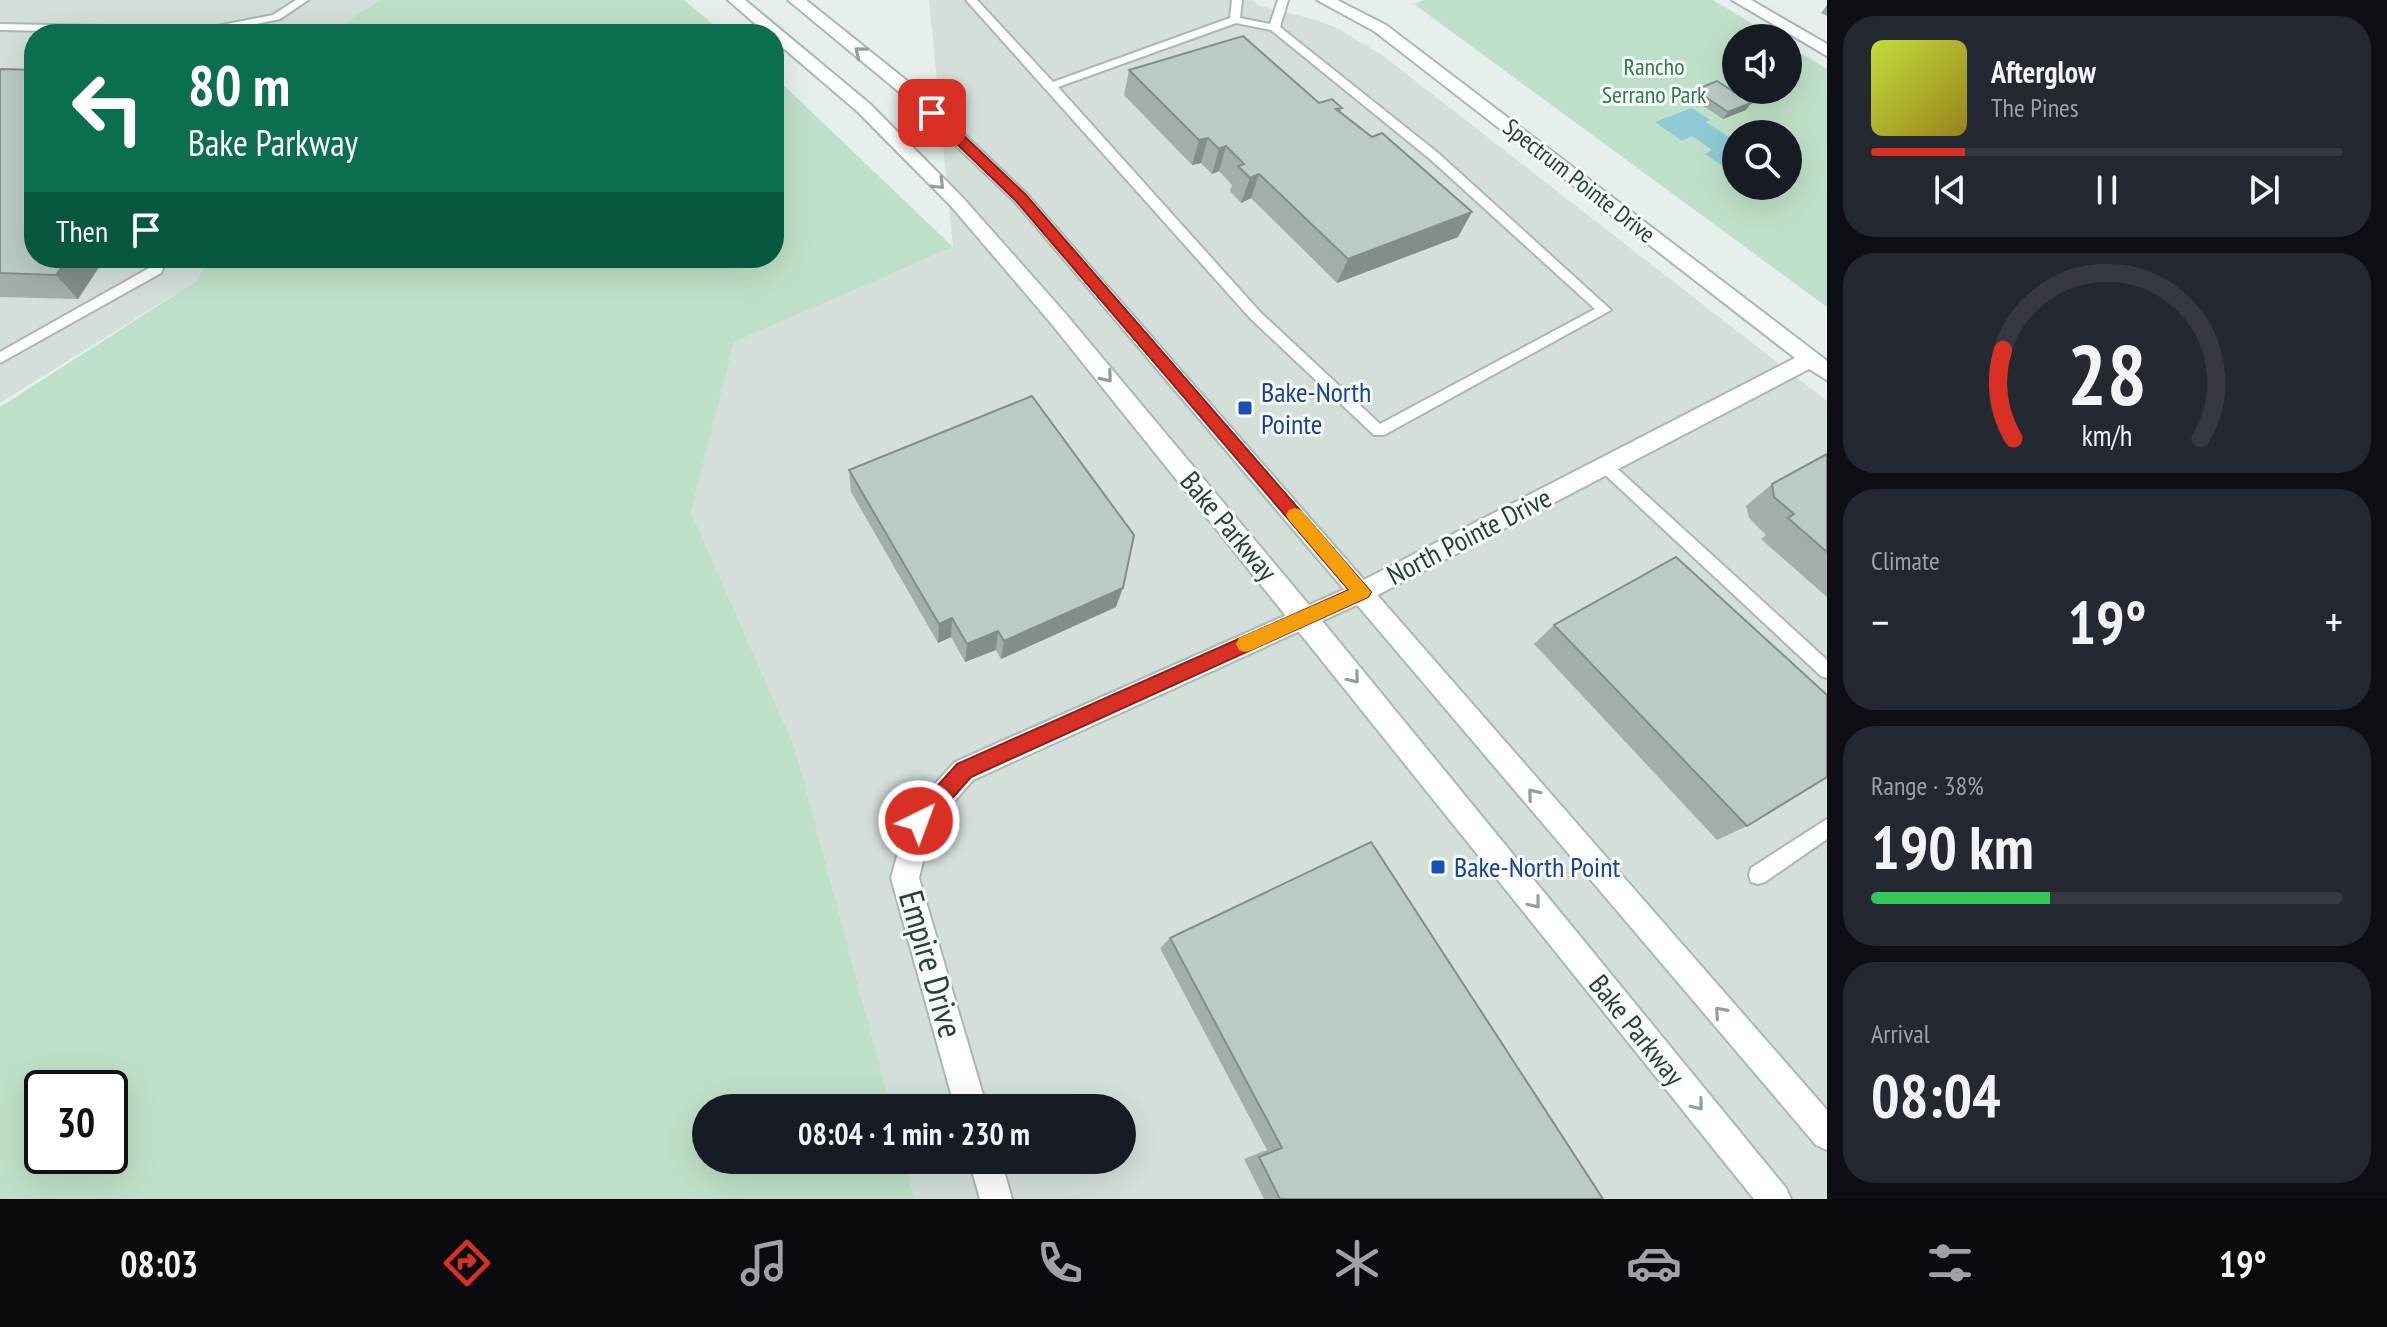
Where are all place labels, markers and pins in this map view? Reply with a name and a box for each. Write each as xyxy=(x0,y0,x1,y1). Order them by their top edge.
pin xyxy=(898,79,966,147)
place label: Bake-North Pointe xyxy=(1261,373,1371,442)
marker: Bake-North Pointe xyxy=(1236,399,1254,417)
place label: Bake-North Point xyxy=(1454,848,1620,885)
marker: Bake-North Point xyxy=(1429,858,1447,876)

